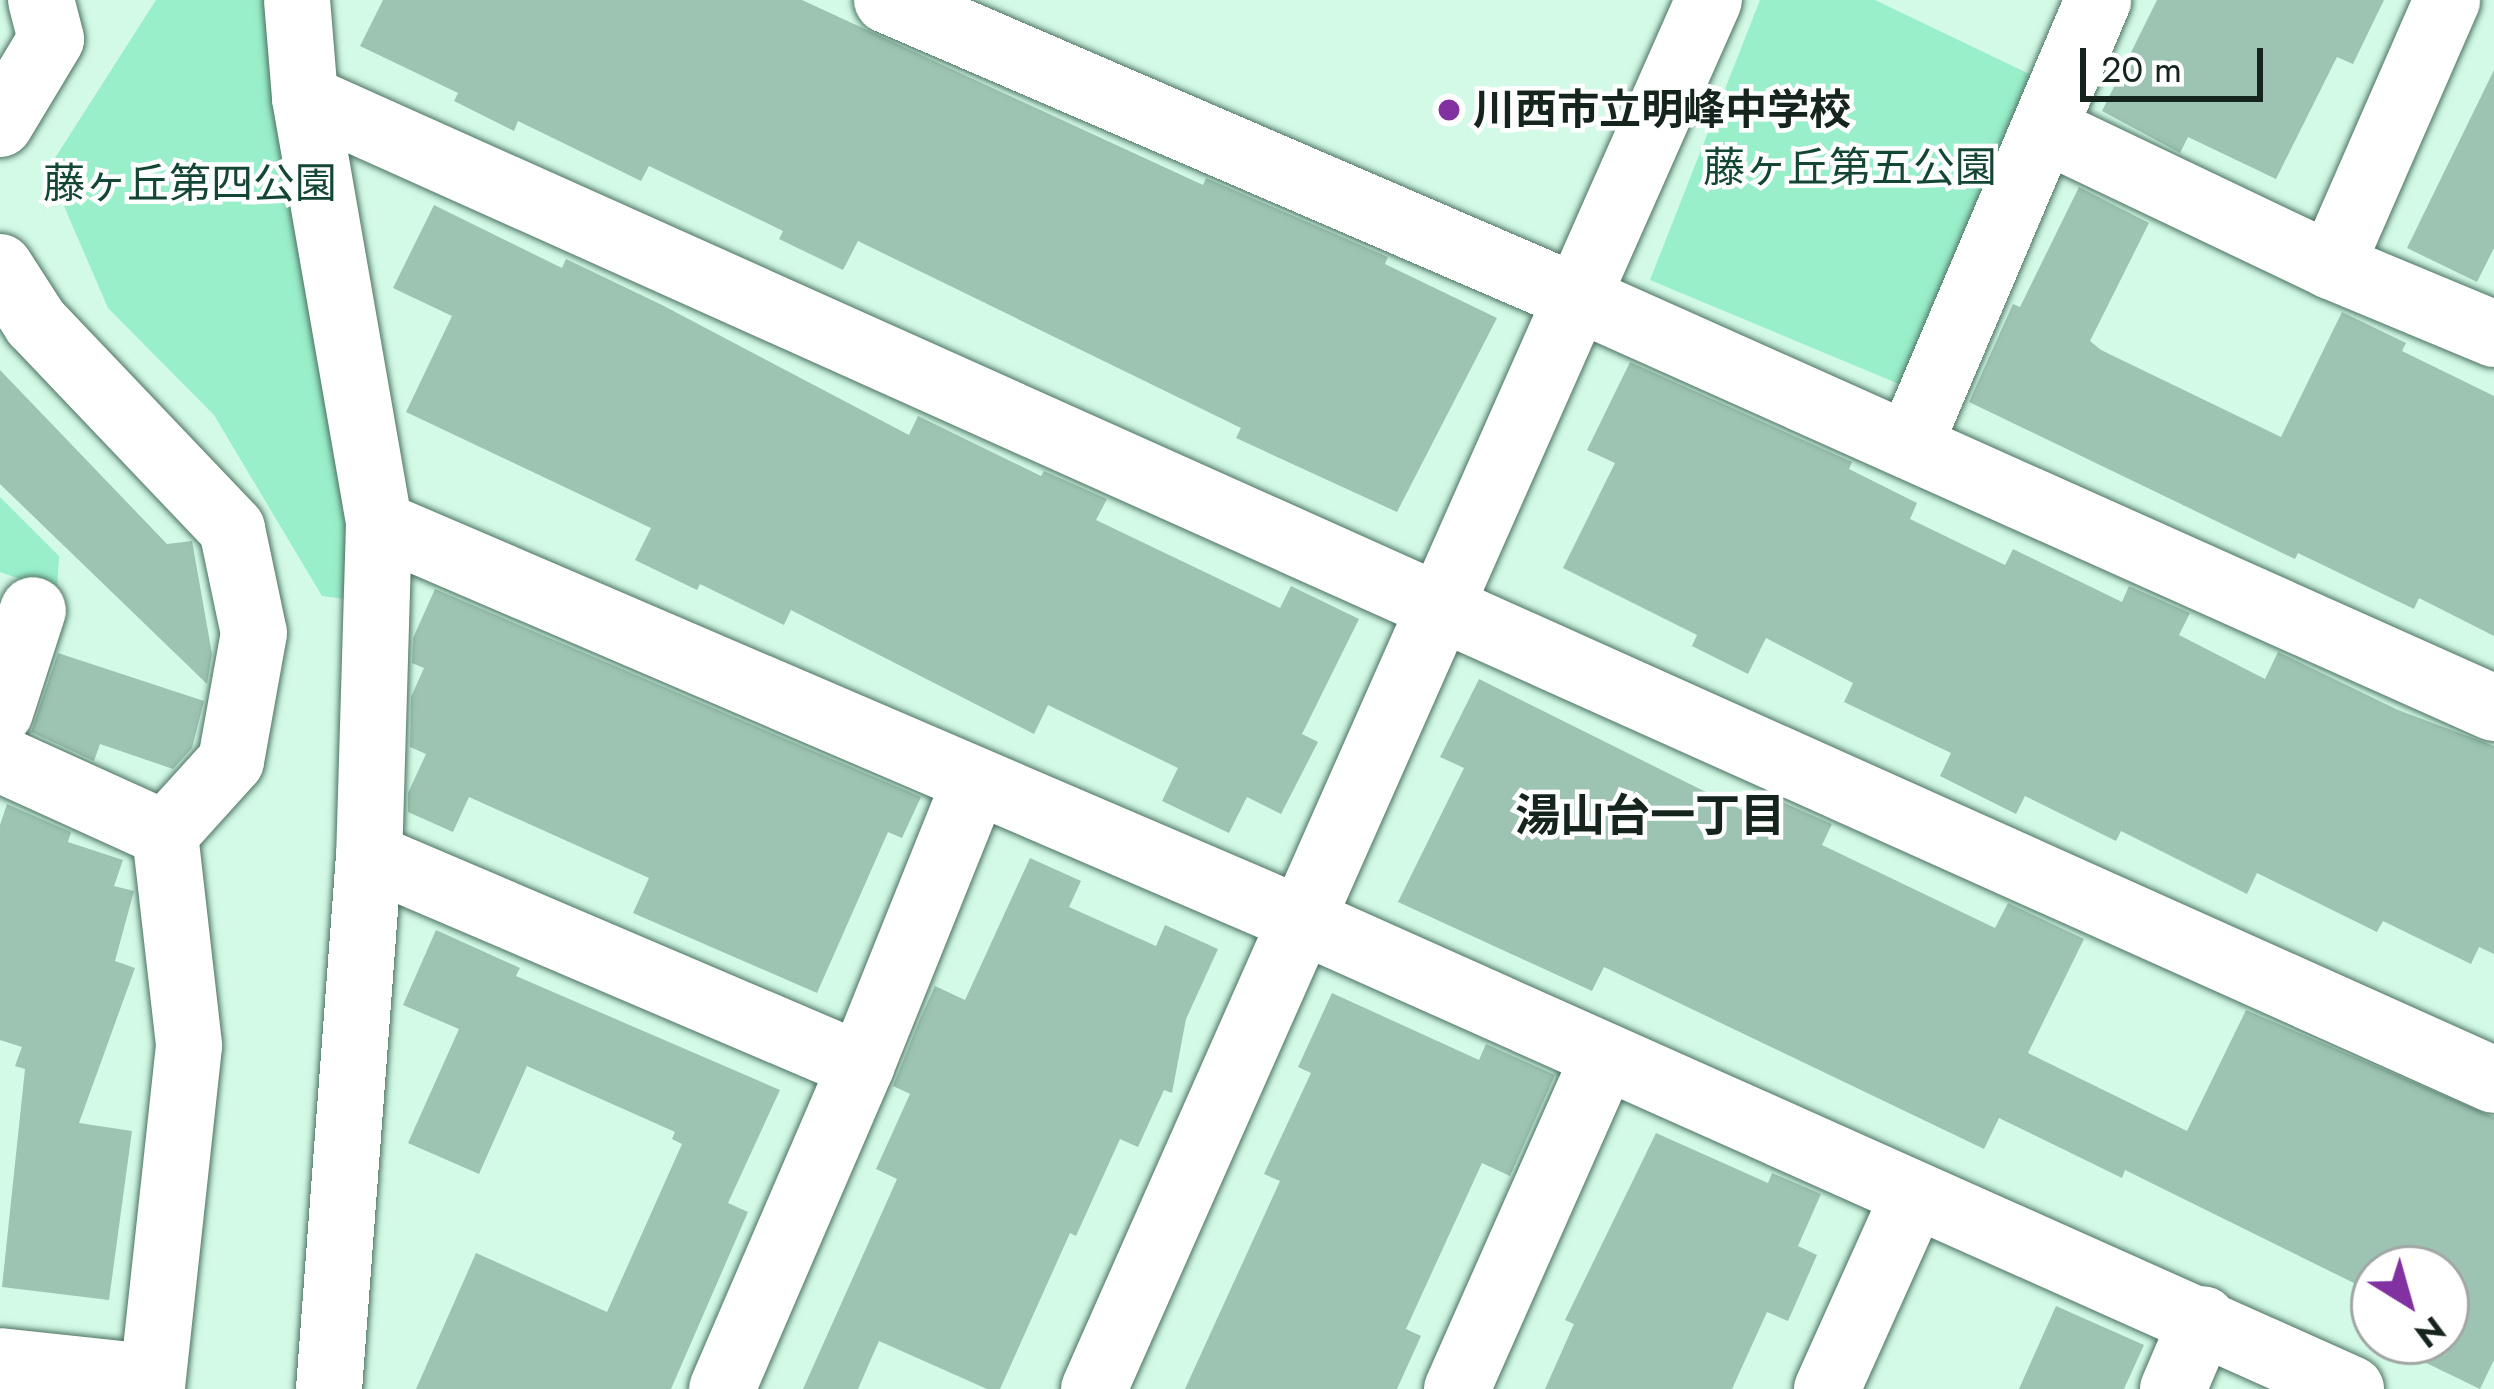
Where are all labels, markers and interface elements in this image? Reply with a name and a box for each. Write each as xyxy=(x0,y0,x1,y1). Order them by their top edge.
scale bar xyxy=(2086,24,2269,98)
text: 20 m xyxy=(2101,43,2182,95)
place label: 川西市立明峰中学校 xyxy=(1473,85,1851,135)
marker: 川西市立明峰中学校 xyxy=(1436,97,1462,123)
park label: 藤ヶ丘第五公園 xyxy=(1703,143,1997,193)
park label: 藤ヶ丘第四公園 xyxy=(43,159,337,209)
district label: 湯山台一丁目 xyxy=(1515,789,1785,843)
north arrow xyxy=(2350,1245,2470,1365)
text: N xyxy=(2406,1305,2455,1358)

